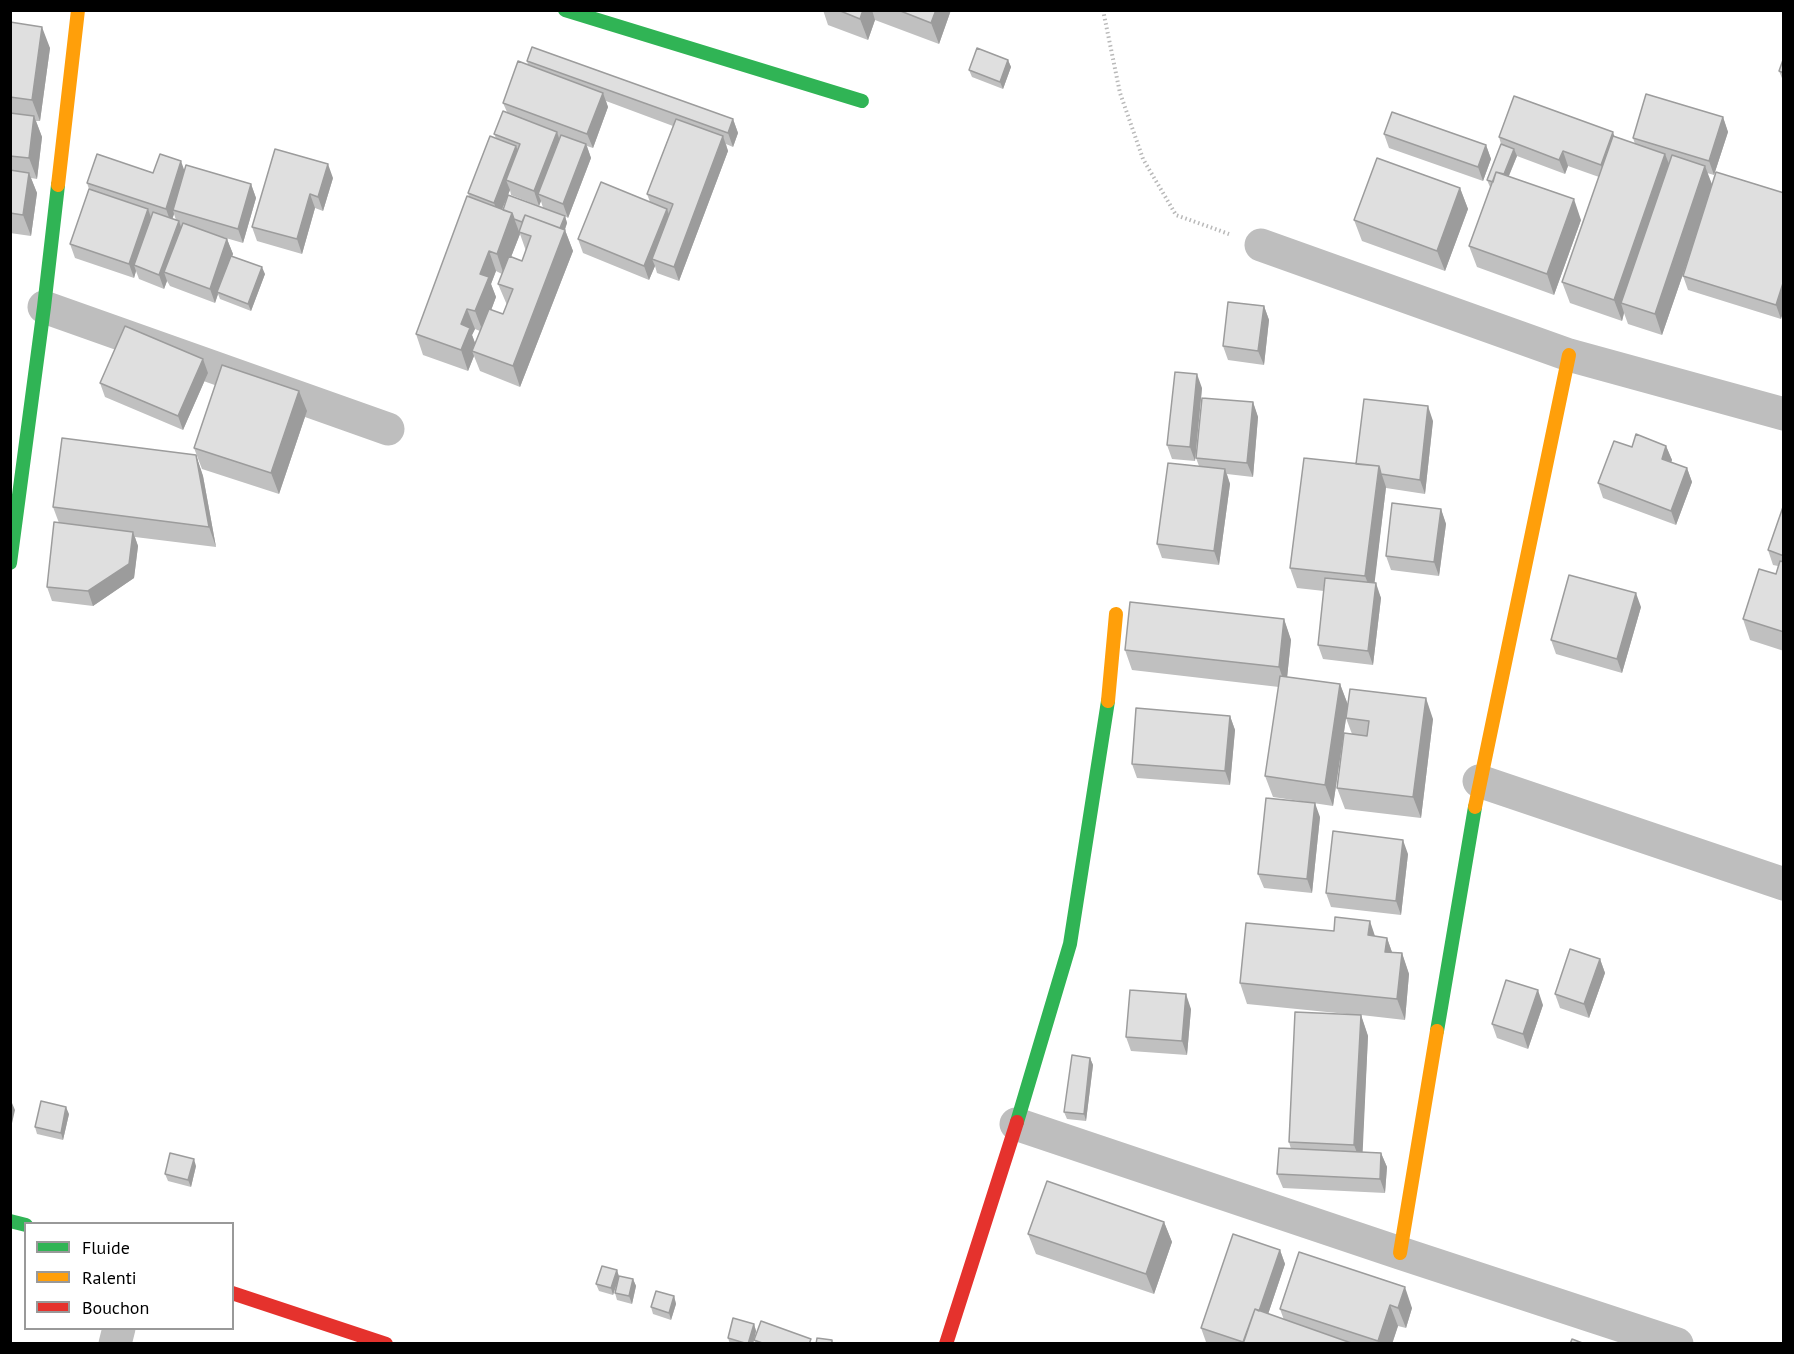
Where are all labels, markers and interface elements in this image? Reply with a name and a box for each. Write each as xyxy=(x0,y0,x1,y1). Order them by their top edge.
legend xyxy=(24,1222,234,1330)
text: Fluide xyxy=(82,1236,130,1259)
text: Ralenti xyxy=(82,1266,137,1289)
text: Bouchon xyxy=(82,1296,149,1319)

